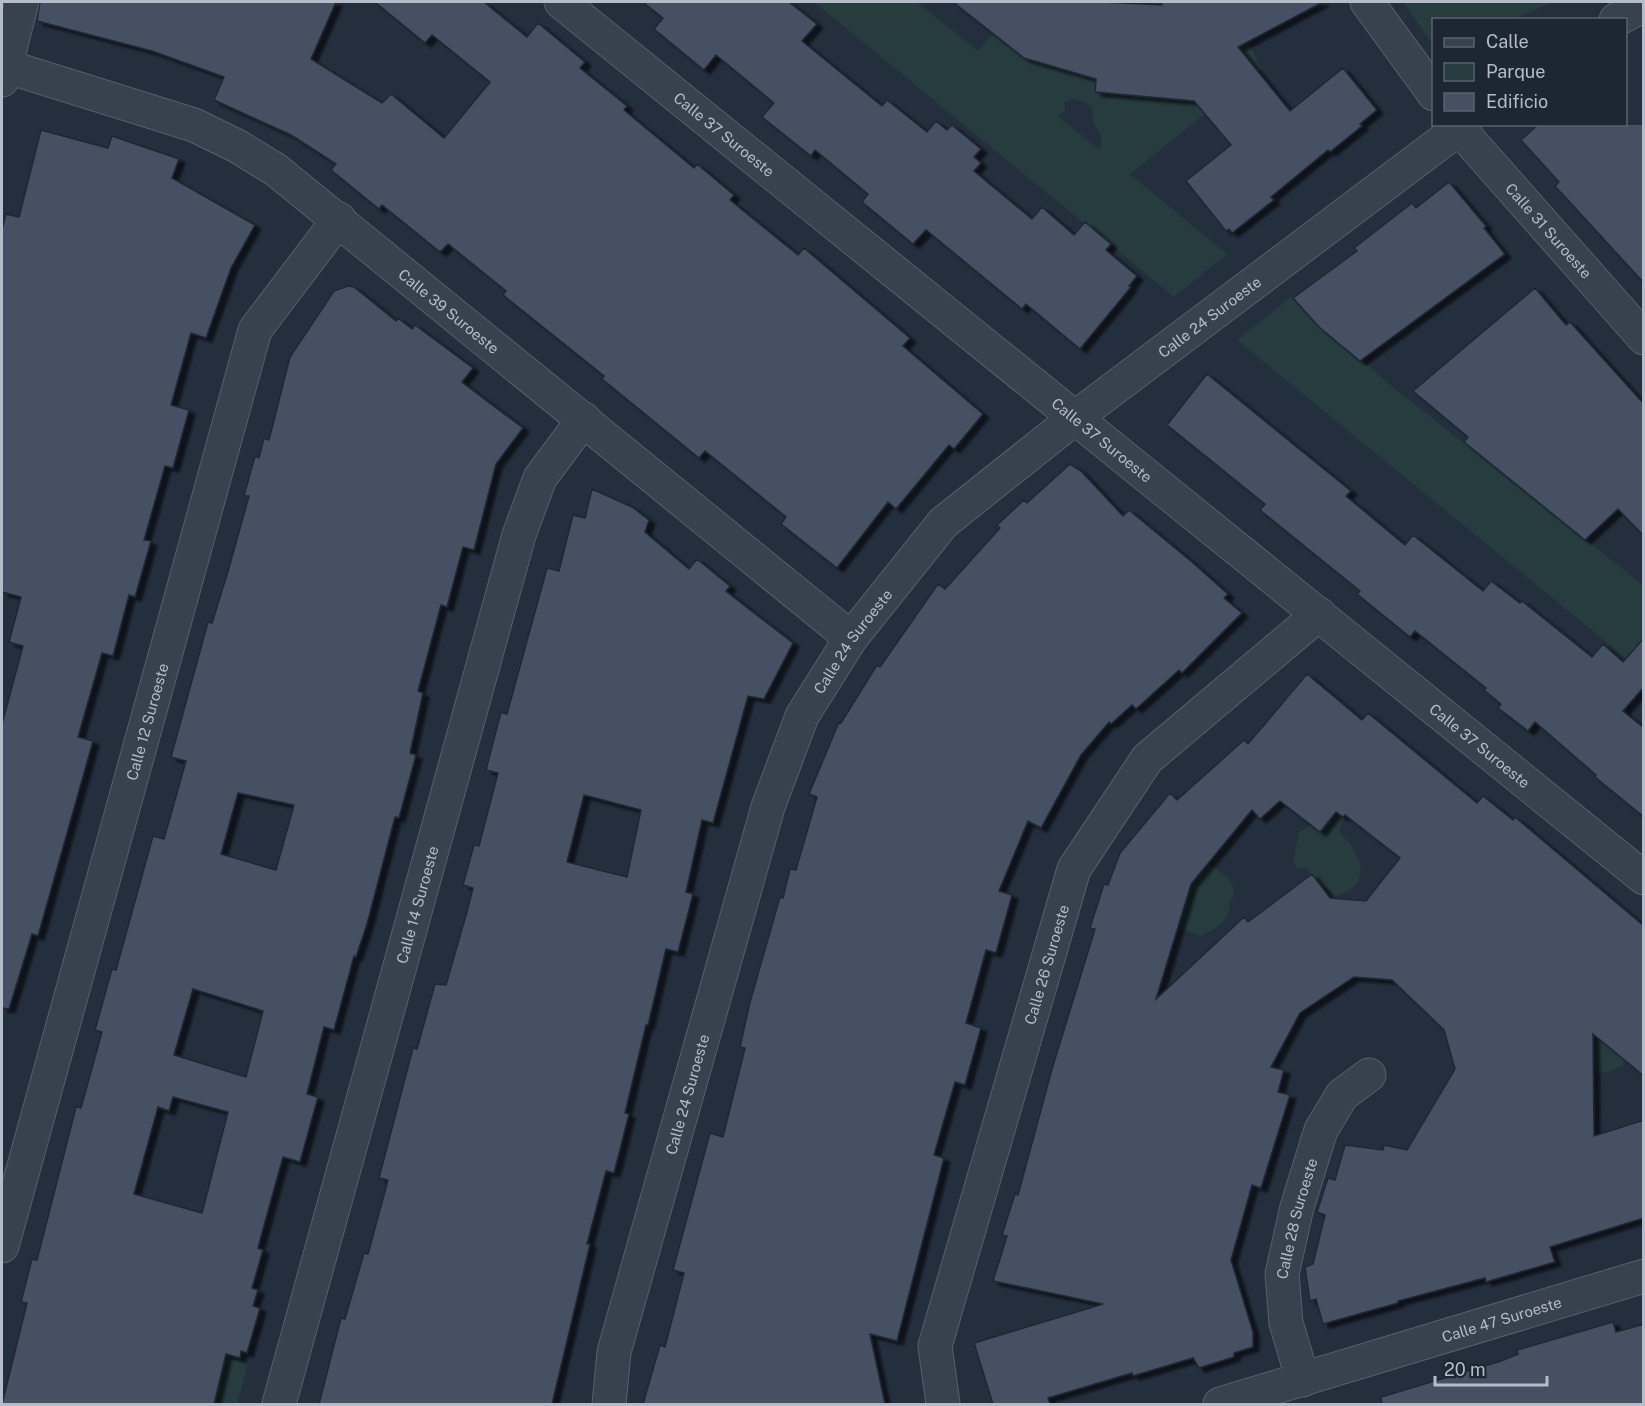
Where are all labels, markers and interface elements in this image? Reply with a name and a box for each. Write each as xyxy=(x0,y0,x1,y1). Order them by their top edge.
legend xyxy=(1432,18,1627,126)
text: Calle xyxy=(1486,31,1529,52)
text: Parque xyxy=(1486,61,1546,82)
street label: Calle 37 Suroeste xyxy=(671,88,778,180)
text: Edificio xyxy=(1486,91,1548,112)
street label: Calle 31 Suroeste xyxy=(1502,179,1596,282)
street label: Calle 39 Suroeste xyxy=(395,265,503,357)
street label: Calle 24 Suroeste xyxy=(1155,272,1264,361)
street label: Calle 37 Suroeste xyxy=(1049,394,1156,485)
street label: Calle 24 Suroeste xyxy=(810,586,895,697)
street label: Calle 12 Suroeste xyxy=(123,661,171,782)
street label: Calle 37 Suroeste xyxy=(1426,700,1534,791)
street label: Calle 14 Suroeste xyxy=(393,844,441,965)
street label: Calle 26 Suroeste xyxy=(1021,902,1072,1026)
street label: Calle 24 Suroeste xyxy=(662,1032,712,1156)
street label: Calle 28 Suroeste xyxy=(1273,1156,1320,1281)
street label: Calle 47 Suroeste xyxy=(1439,1293,1563,1345)
scale bar xyxy=(1435,1349,1548,1387)
text: 20 m xyxy=(1444,1359,1486,1380)

